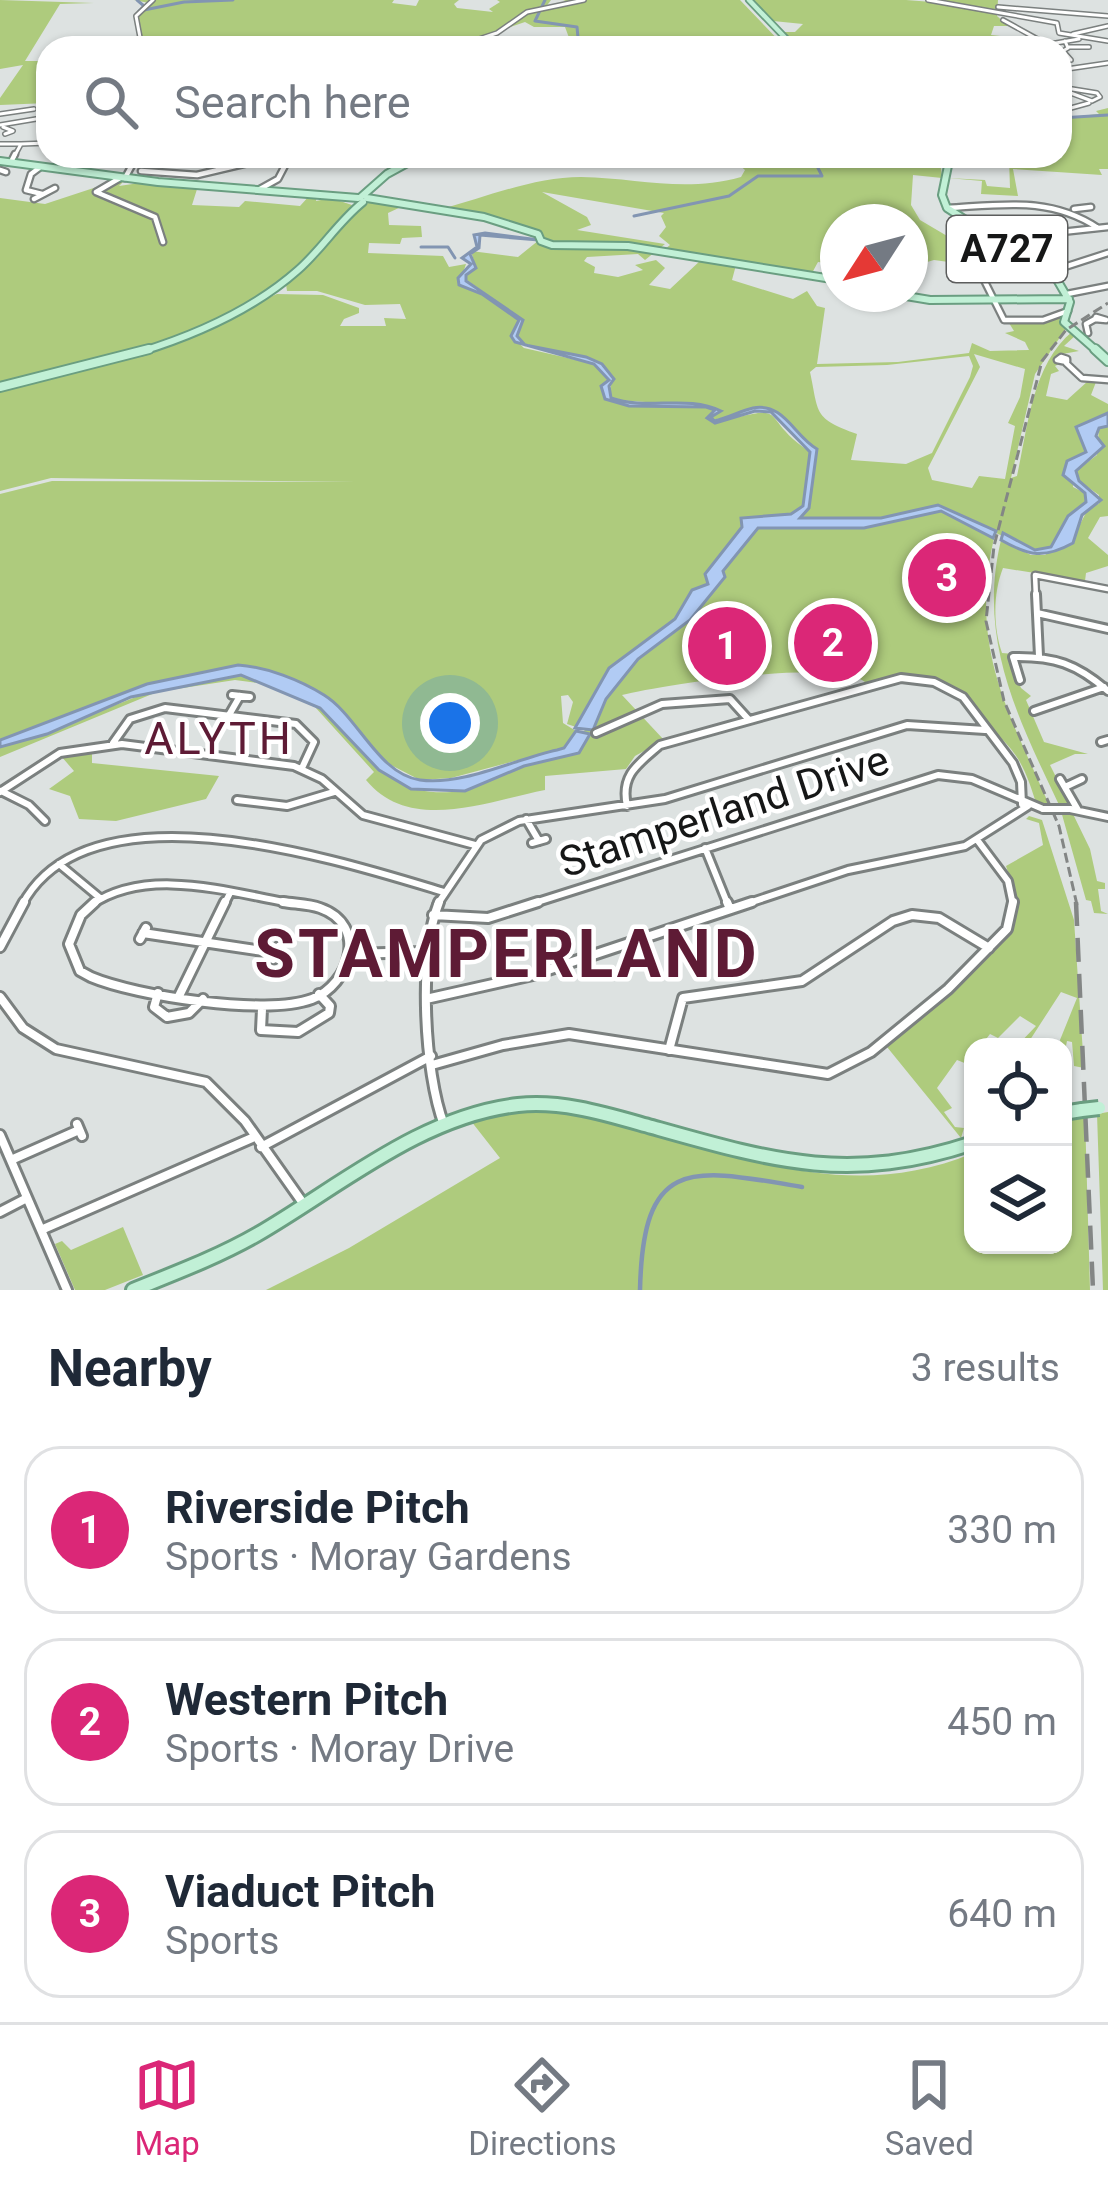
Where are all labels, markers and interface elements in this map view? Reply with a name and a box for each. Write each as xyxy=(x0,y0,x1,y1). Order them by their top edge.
search box xyxy=(36,36,1072,168)
icon: search xyxy=(78,69,144,135)
text: Search here xyxy=(174,76,411,129)
north arrow xyxy=(820,204,928,312)
road number: A727 xyxy=(947,216,1067,282)
pin: 3 xyxy=(908,533,986,623)
pin: 2 xyxy=(794,598,872,688)
pin: 1 xyxy=(688,601,766,691)
your location xyxy=(420,693,480,753)
district label: ALYTH xyxy=(144,712,294,765)
street label: Stamperland Drive xyxy=(553,735,895,887)
district label: STAMPERLAND xyxy=(254,916,760,993)
map controls xyxy=(964,1038,1072,1254)
button: locate xyxy=(964,1038,1072,1146)
button: layers xyxy=(964,1146,1072,1254)
text: Nearby xyxy=(48,1339,212,1398)
text: 3 results xyxy=(911,1345,1060,1391)
text: Riverside Pitch xyxy=(165,1481,470,1534)
text: 1 xyxy=(79,1507,101,1553)
text: 330 m xyxy=(947,1507,1057,1553)
text: Sports · Moray Gardens xyxy=(165,1534,572,1580)
text: Western Pitch xyxy=(165,1673,448,1726)
text: 2 xyxy=(79,1699,101,1745)
text: 450 m xyxy=(947,1699,1057,1745)
text: Sports · Moray Drive xyxy=(165,1726,514,1772)
text: Viaduct Pitch xyxy=(165,1865,436,1918)
text: 3 xyxy=(79,1891,101,1937)
text: 640 m xyxy=(947,1891,1057,1937)
text: Sports xyxy=(165,1918,279,1964)
tab: Map xyxy=(134,2052,200,2163)
tab: Directions xyxy=(468,2052,617,2163)
tab: Saved xyxy=(885,2052,974,2163)

